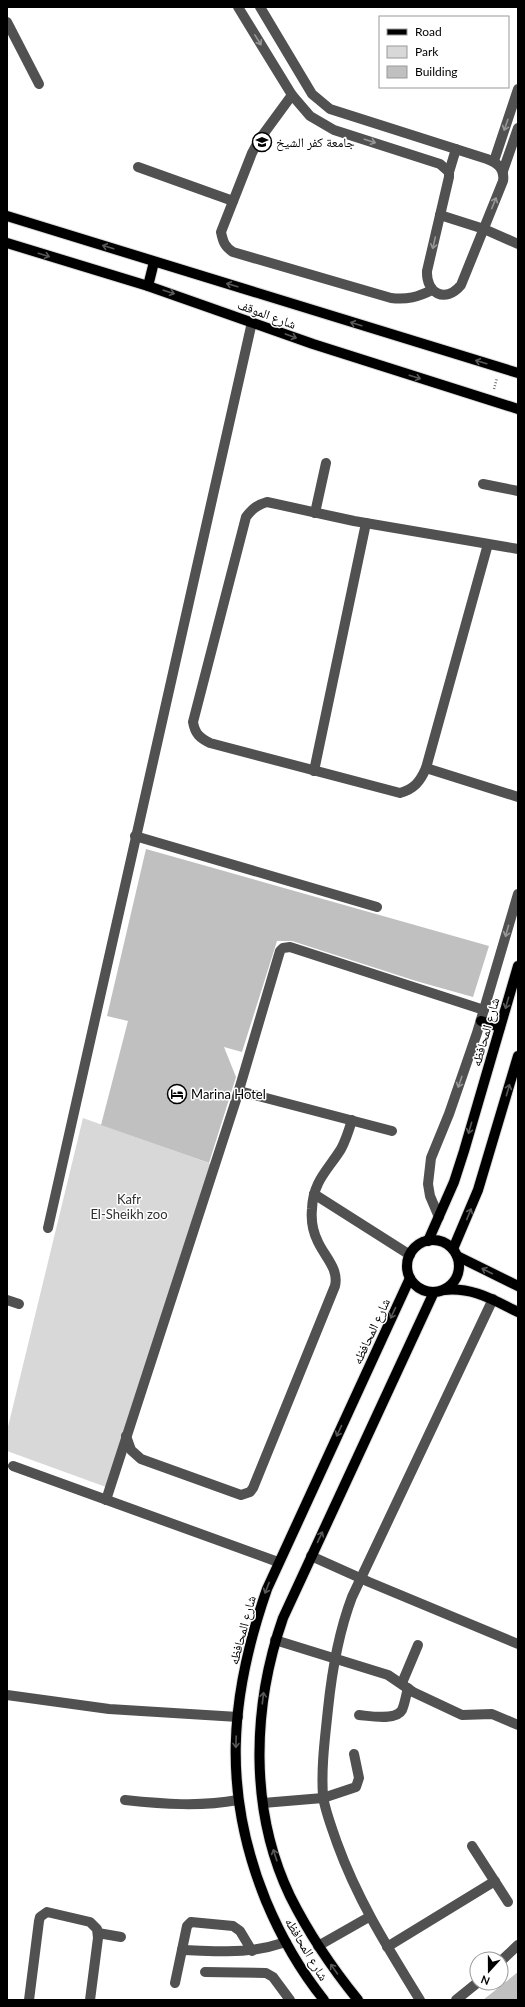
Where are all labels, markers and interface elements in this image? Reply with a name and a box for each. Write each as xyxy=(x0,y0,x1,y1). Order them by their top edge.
legend xyxy=(379,16,509,88)
text: Road xyxy=(415,24,442,39)
one-way arrow xyxy=(255,34,263,46)
text: Park xyxy=(415,44,439,59)
text: Building xyxy=(415,64,458,79)
one-way arrow xyxy=(502,119,509,132)
school or university icon: جامعة كفر الشيخ xyxy=(251,131,273,153)
place label: جامعة كفر الشيخ xyxy=(276,134,355,152)
one-way arrow xyxy=(364,138,377,145)
one-way arrow xyxy=(491,197,499,209)
one-way arrow xyxy=(429,236,437,249)
one-way arrow xyxy=(102,243,115,250)
one-way arrow xyxy=(38,251,50,259)
one-way arrow xyxy=(226,281,238,289)
one-way arrow xyxy=(162,289,174,297)
street label: شارع الموقف xyxy=(235,296,299,334)
one-way arrow xyxy=(350,320,363,327)
one-way arrow xyxy=(285,333,297,341)
one-way arrow xyxy=(474,358,487,365)
one-way arrow xyxy=(408,373,420,381)
one-way arrow xyxy=(503,924,510,937)
street label: شارع المحافظه xyxy=(468,996,504,1069)
one-way arrow xyxy=(503,997,510,1010)
one-way arrow xyxy=(456,1076,464,1088)
hotel icon: Marina Hotel xyxy=(166,1083,188,1105)
one-way arrow xyxy=(505,1084,512,1097)
place label: Marina Hotel xyxy=(191,1086,266,1102)
one-way arrow xyxy=(466,1121,473,1134)
park label: Kafr El-Sheikh zoo xyxy=(90,1191,168,1222)
one-way arrow xyxy=(465,1208,473,1220)
one-way arrow xyxy=(482,1267,494,1274)
street label: شارع المحافظه xyxy=(349,1296,395,1367)
one-way arrow xyxy=(389,1307,396,1319)
one-way arrow xyxy=(335,1425,342,1437)
one-way arrow xyxy=(317,1531,324,1543)
one-way arrow xyxy=(263,1581,271,1593)
street label: شارع المحافظه xyxy=(225,1594,261,1667)
one-way arrow xyxy=(260,1692,267,1705)
one-way arrow xyxy=(233,1735,240,1748)
one-way arrow xyxy=(270,1849,278,1861)
street label: شارع المحافظه xyxy=(280,1915,332,1984)
north arrow xyxy=(469,1951,509,1991)
one-way arrow xyxy=(330,1964,338,1975)
text: N xyxy=(479,1973,492,1988)

